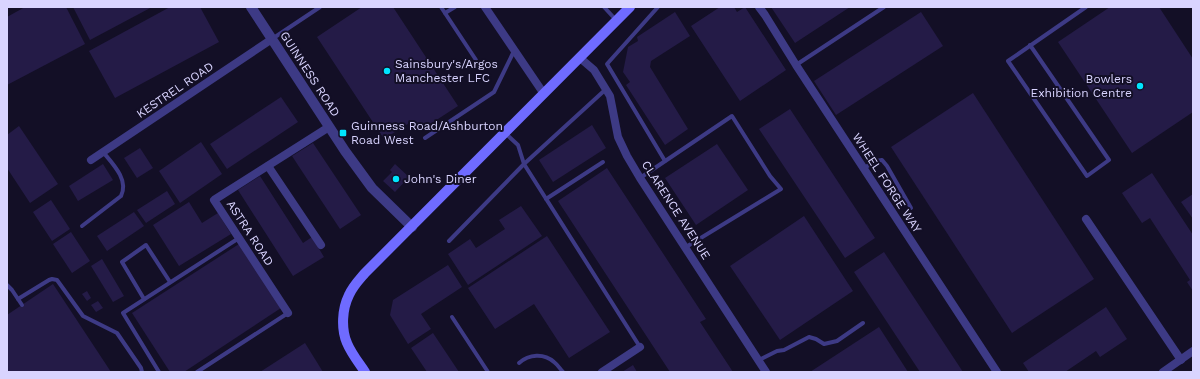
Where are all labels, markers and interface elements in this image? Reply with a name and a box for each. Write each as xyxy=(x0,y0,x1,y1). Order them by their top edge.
street label: GUINNESS ROAD xyxy=(277,29,343,119)
place label: Sainsbury's/Argos Manchester LFC xyxy=(395,57,498,85)
street label: KESTREL ROAD xyxy=(134,59,216,121)
marker: Sainsbury's/Argos Manchester LFC xyxy=(382,66,392,76)
place label: Bowlers Exhibition Centre xyxy=(1031,72,1132,100)
marker: Bowlers Exhibition Centre xyxy=(1135,81,1145,91)
place label: Guinness Road/Ashburton Road West xyxy=(351,119,503,147)
marker: Guinness Road/Ashburton Road West xyxy=(338,128,348,138)
street label: WHEEL FORGE WAY xyxy=(850,131,924,236)
street label: CLARENCE AVENUE xyxy=(639,158,713,262)
place label: John's Diner xyxy=(404,172,477,186)
marker: John's Diner xyxy=(391,174,401,184)
street label: ASTRA ROAD xyxy=(224,198,276,268)

